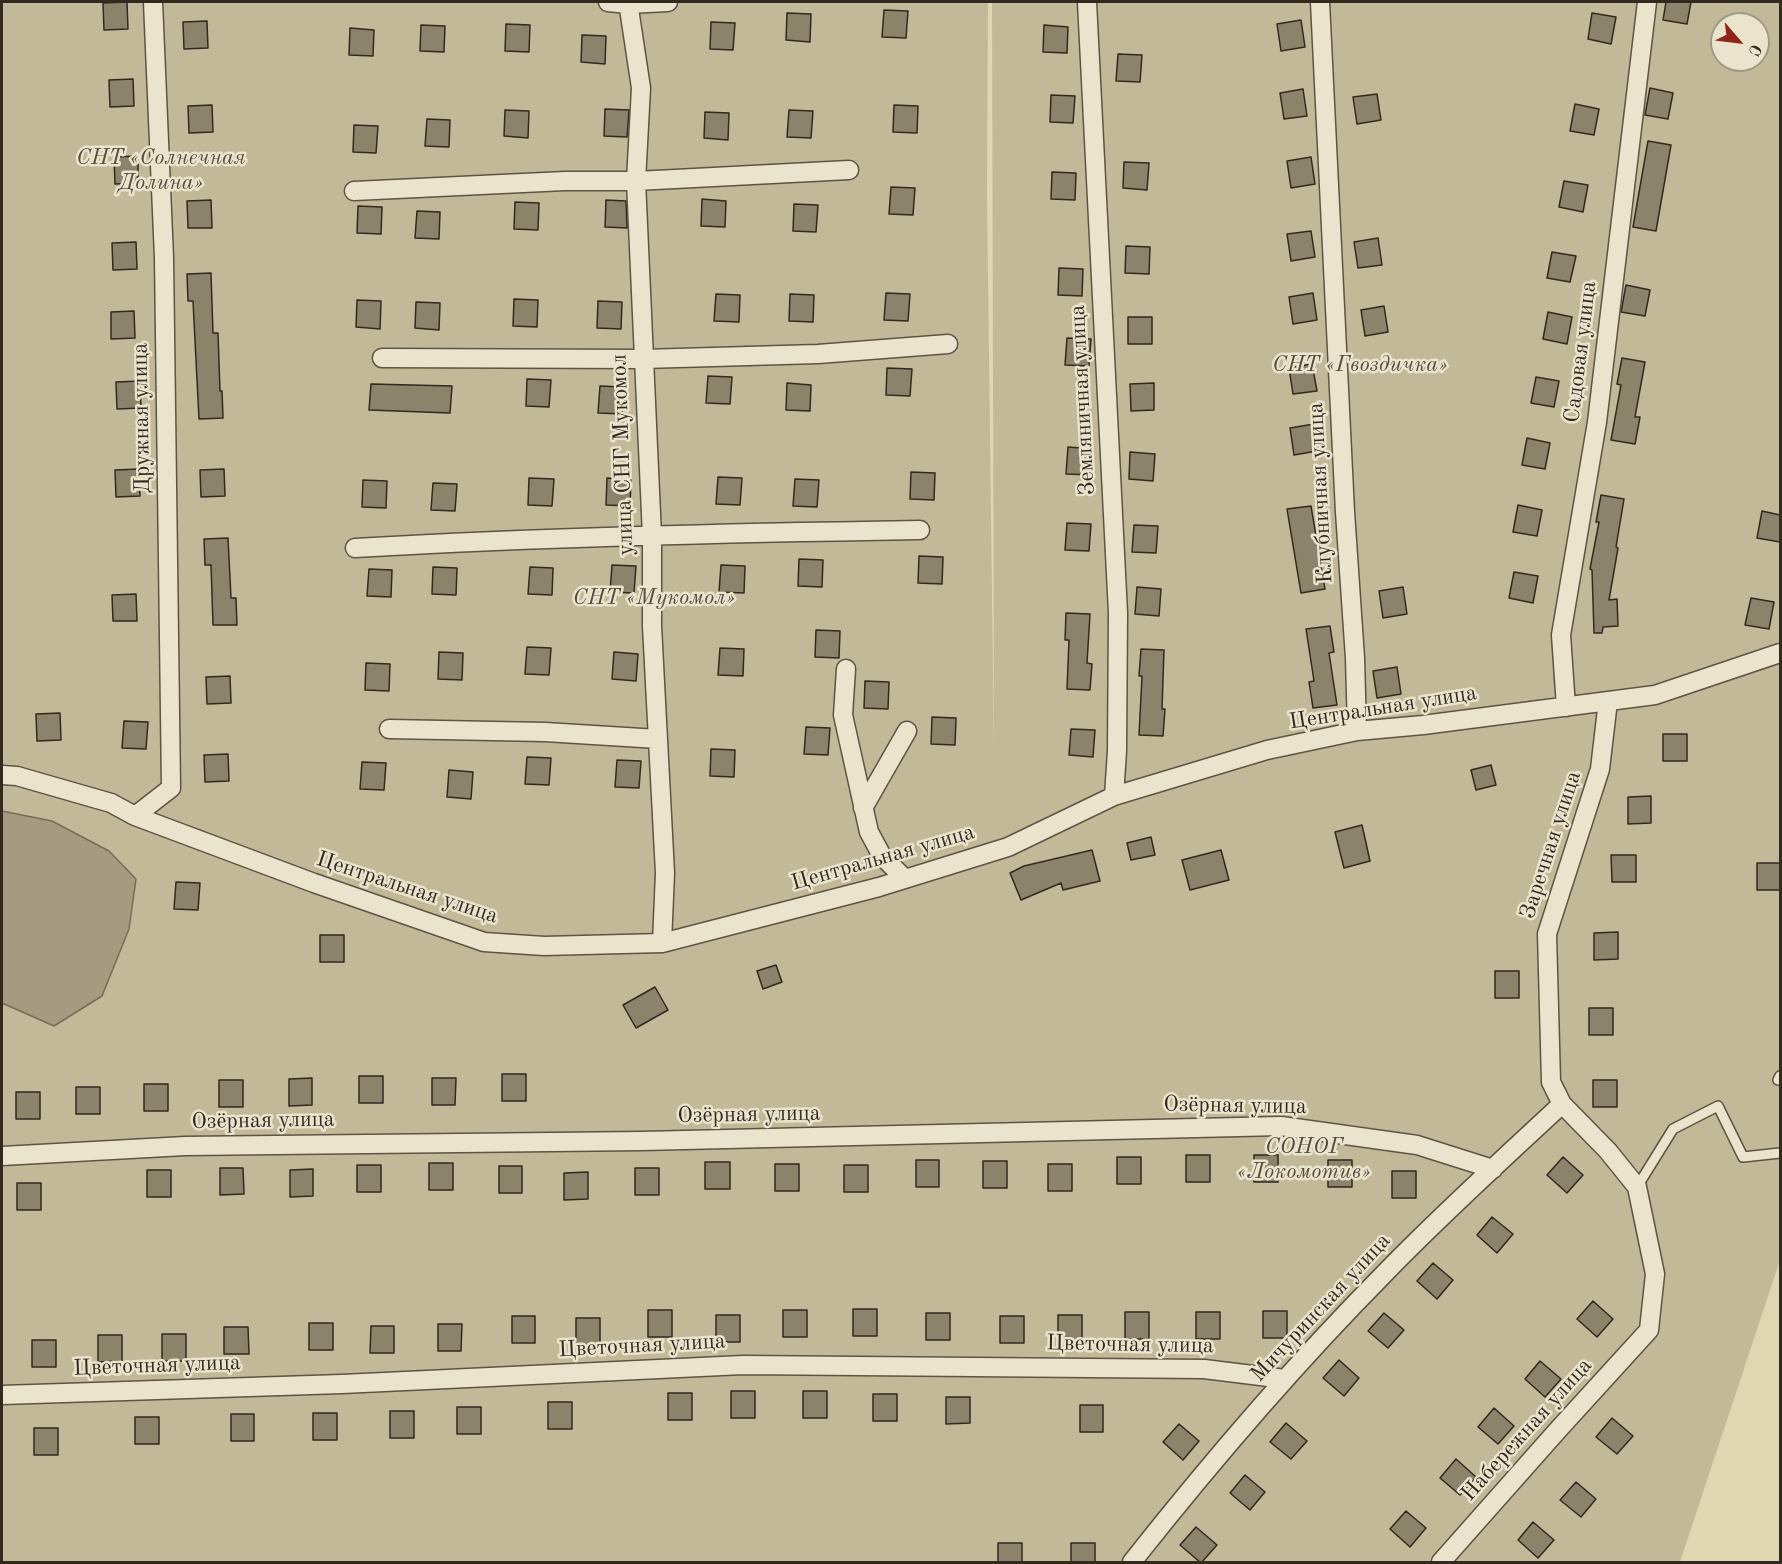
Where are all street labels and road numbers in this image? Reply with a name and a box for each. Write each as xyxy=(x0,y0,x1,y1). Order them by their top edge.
street label: Садовая улица xyxy=(1559,280,1603,424)
street label: Земляничная улица xyxy=(1065,304,1101,496)
street label: Дружная улица xyxy=(127,342,157,494)
street label: улица СНГ Мукомол xyxy=(606,354,640,556)
street label: Клубничная улица xyxy=(1303,402,1339,584)
street label: Центральная улица xyxy=(1287,680,1479,736)
street label: Заречная улица xyxy=(1515,768,1587,922)
street label: Центральная улица xyxy=(788,819,978,897)
street label: Центральная улица xyxy=(313,846,501,930)
street label: Озёрная улица xyxy=(1163,1092,1307,1120)
street label: Озёрная улица xyxy=(677,1101,821,1129)
street label: Озёрная улица xyxy=(191,1107,335,1135)
street label: Мичуринская улица xyxy=(1245,1228,1397,1388)
street label: Цветочная улица xyxy=(558,1328,726,1364)
street label: Цветочная улица xyxy=(1046,1330,1214,1360)
street label: Цветочная улица xyxy=(73,1350,241,1382)
street label: Набережная улица xyxy=(1456,1353,1598,1507)

